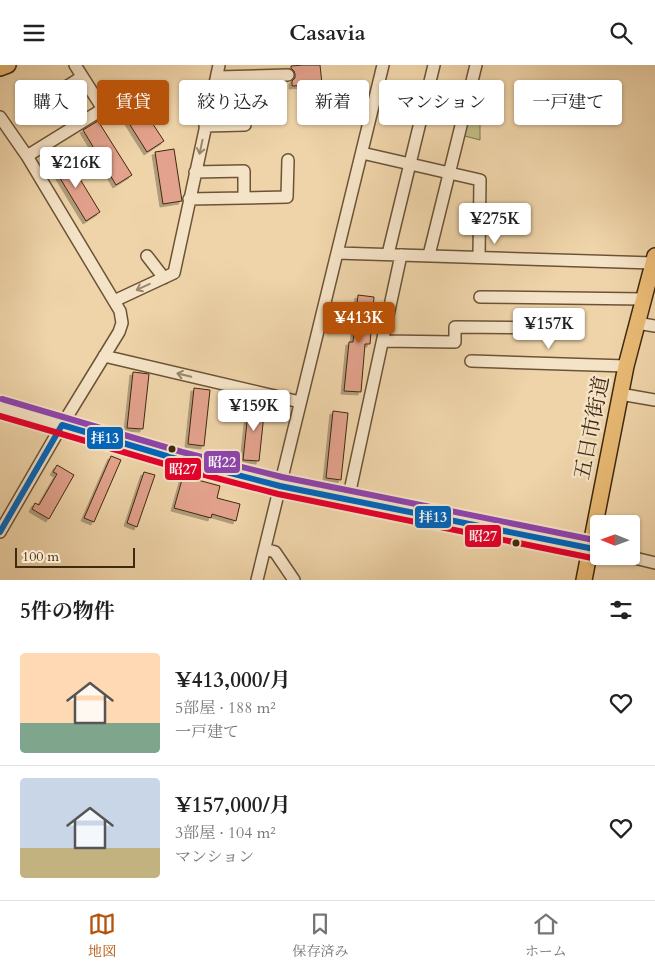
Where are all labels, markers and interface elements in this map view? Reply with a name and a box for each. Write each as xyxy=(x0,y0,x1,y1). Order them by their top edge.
text: Casavia xyxy=(289,18,366,48)
icon: menu xyxy=(20,19,48,47)
icon: search xyxy=(607,19,635,47)
chip: 購入 xyxy=(15,80,87,125)
chip: 賃貸 xyxy=(97,80,169,125)
chip: 絞り込み xyxy=(179,80,287,125)
chip: 新着 xyxy=(297,80,369,125)
chip: マンション xyxy=(379,80,504,125)
chip: 一戸建て xyxy=(514,80,622,125)
one-way arrow xyxy=(195,138,205,154)
pin: ¥216K xyxy=(41,147,111,189)
text: ¥216K xyxy=(51,152,101,174)
pin: ¥275K xyxy=(460,203,530,245)
text: ¥275K xyxy=(470,208,520,230)
one-way arrow xyxy=(136,283,151,292)
pin: ¥413K xyxy=(324,301,394,344)
text: ¥413K xyxy=(334,307,384,329)
pin: ¥157K xyxy=(514,307,584,350)
text: ¥157K xyxy=(524,313,574,335)
one-way arrow xyxy=(177,370,193,379)
street label: 五日市街道 xyxy=(568,374,616,482)
pin: ¥159K xyxy=(219,389,289,432)
text: ¥159K xyxy=(229,395,279,417)
line badge: 拝13 xyxy=(86,426,124,450)
text: 拝13 xyxy=(91,429,119,448)
unlabelled marker xyxy=(167,444,177,454)
line badge: 昭22 xyxy=(203,450,241,474)
text: 昭22 xyxy=(208,453,236,472)
line badge: 昭27 xyxy=(164,457,202,481)
text: 昭27 xyxy=(169,460,197,479)
line badge: 拝13 xyxy=(414,505,452,529)
text: 拝13 xyxy=(419,508,447,527)
north arrow xyxy=(590,515,640,565)
map controls xyxy=(590,515,640,565)
line badge: 昭27 xyxy=(464,524,502,548)
text: 昭27 xyxy=(469,527,497,546)
unlabelled marker xyxy=(511,538,521,548)
scale bar xyxy=(15,545,135,568)
text: 100 m xyxy=(22,547,59,566)
icon: filters xyxy=(607,596,635,624)
text: 5件の物件 xyxy=(20,597,115,626)
text: ¥413,000/月 xyxy=(175,666,291,695)
icon: home xyxy=(60,673,120,733)
icon: heart xyxy=(607,689,635,717)
text: 5部屋 · 188 m² xyxy=(175,697,276,719)
text: 一戸建て xyxy=(175,721,239,743)
text: ¥157,000/月 xyxy=(175,791,291,820)
icon: home xyxy=(60,798,120,858)
icon: heart xyxy=(607,814,635,842)
text: 3部屋 · 104 m² xyxy=(175,822,276,844)
text: マンション xyxy=(175,846,254,868)
tab: 地図 xyxy=(88,910,116,961)
tab: 保存済み xyxy=(292,910,348,961)
tab: ホーム xyxy=(525,910,567,961)

